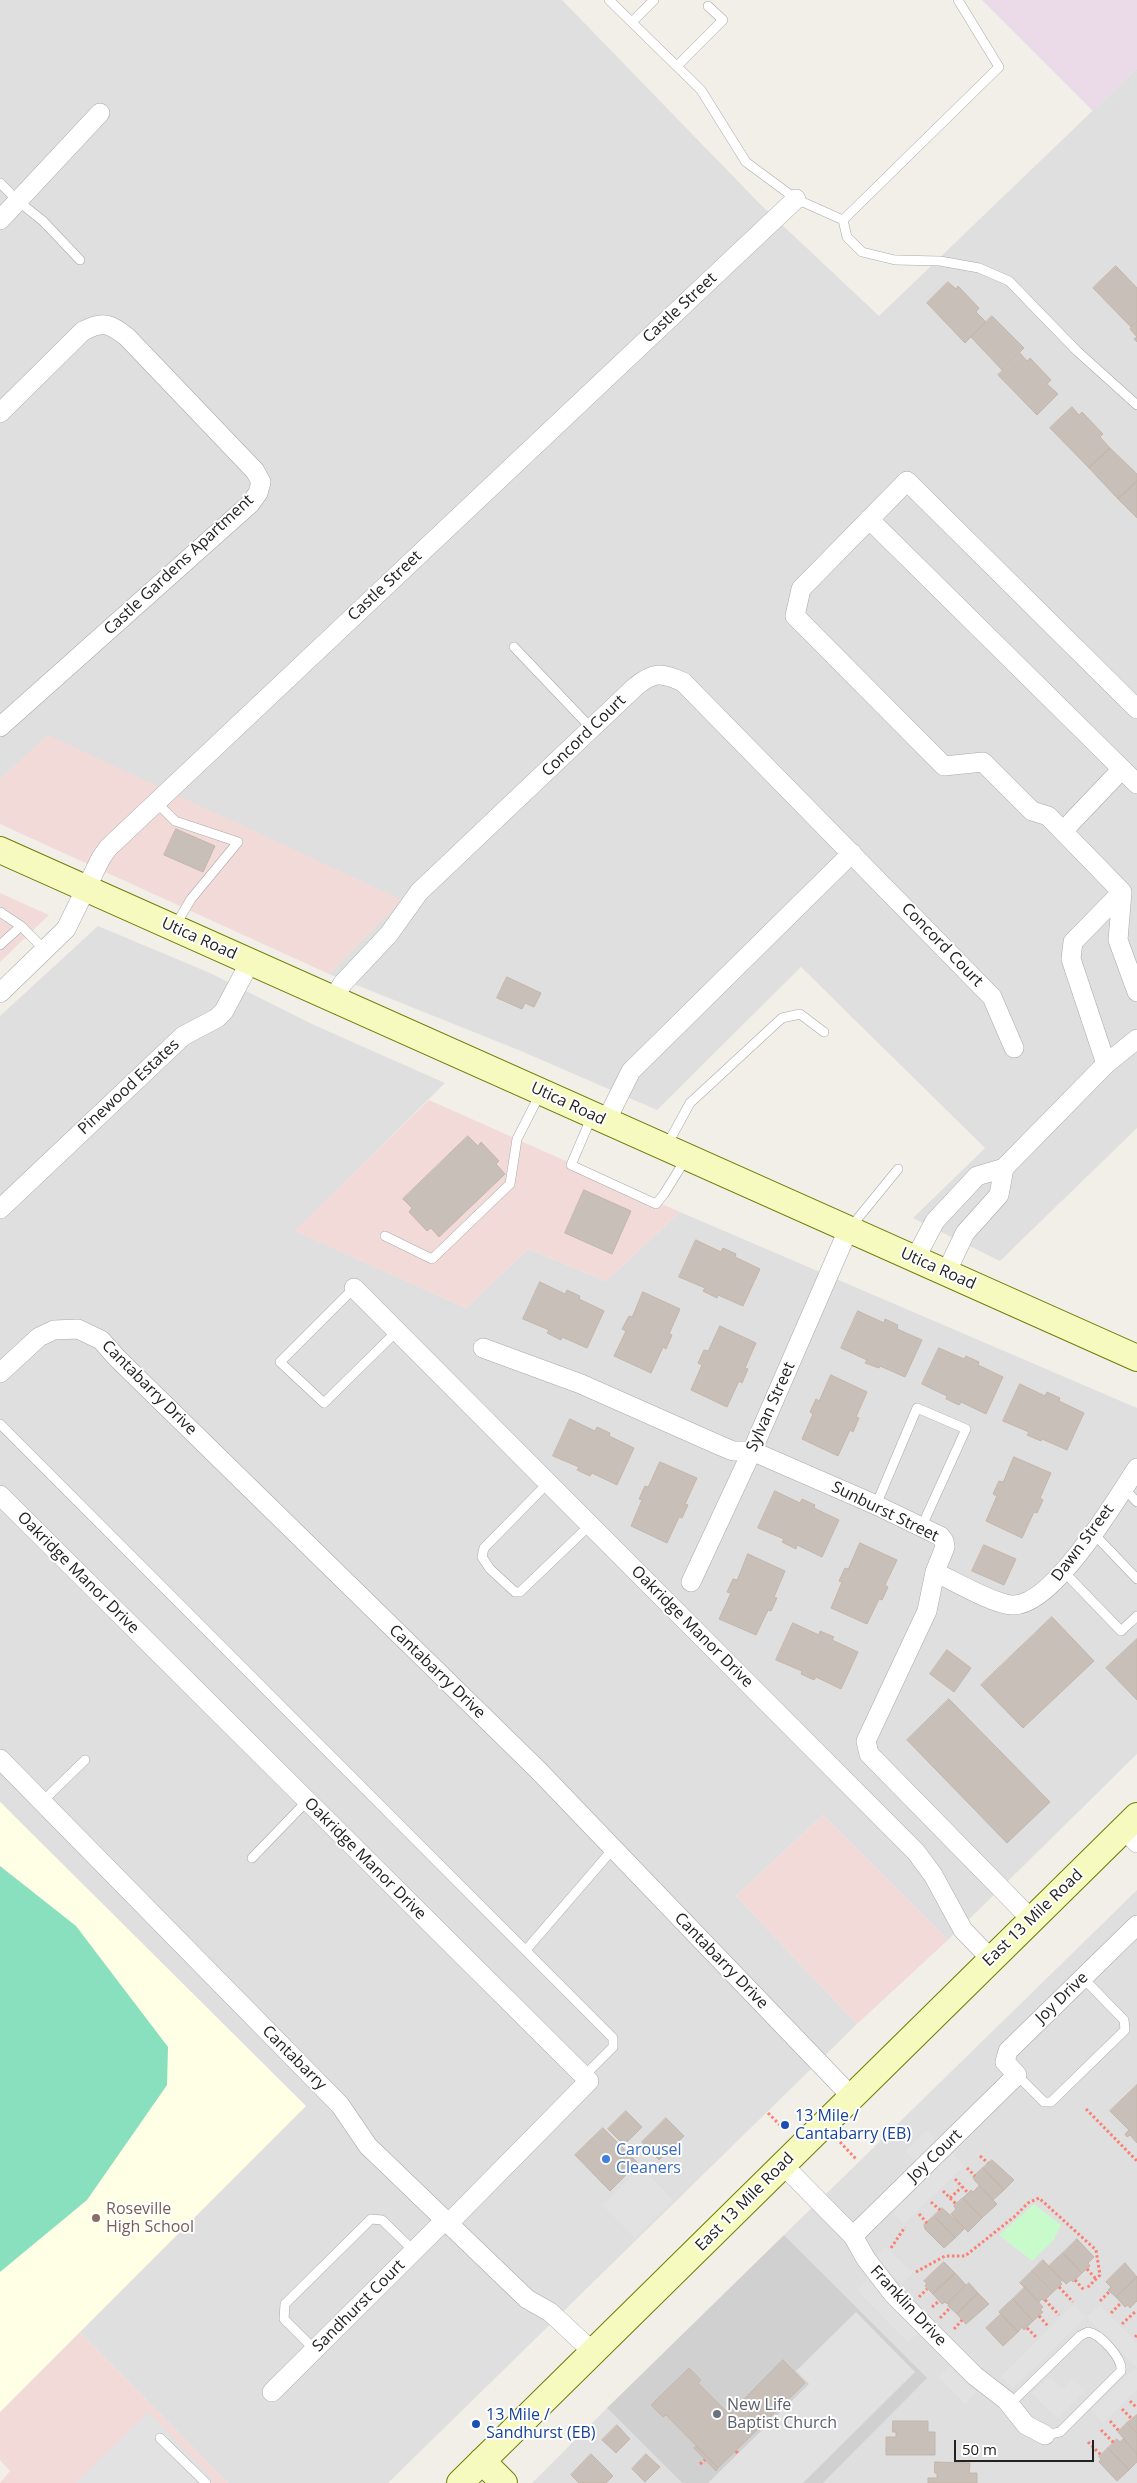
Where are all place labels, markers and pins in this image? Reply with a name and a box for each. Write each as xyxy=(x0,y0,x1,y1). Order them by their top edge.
place label: 13 Mile / Cantabarry (EB) xyxy=(795,2106,911,2144)
marker: 13 Mile / Cantabarry (EB) xyxy=(779,2119,791,2131)
place label: Carousel Cleaners xyxy=(616,2140,682,2178)
marker: Carousel Cleaners xyxy=(600,2153,612,2165)
place label: Roseville High School xyxy=(106,2199,194,2237)
marker: Roseville High School xyxy=(90,2212,102,2224)
place label: New Life Baptist Church xyxy=(727,2395,837,2433)
place label: 13 Mile / Sandhurst (EB) xyxy=(486,2405,596,2443)
marker: New Life Baptist Church xyxy=(711,2408,723,2420)
marker: 13 Mile / Sandhurst (EB) xyxy=(470,2418,482,2430)

